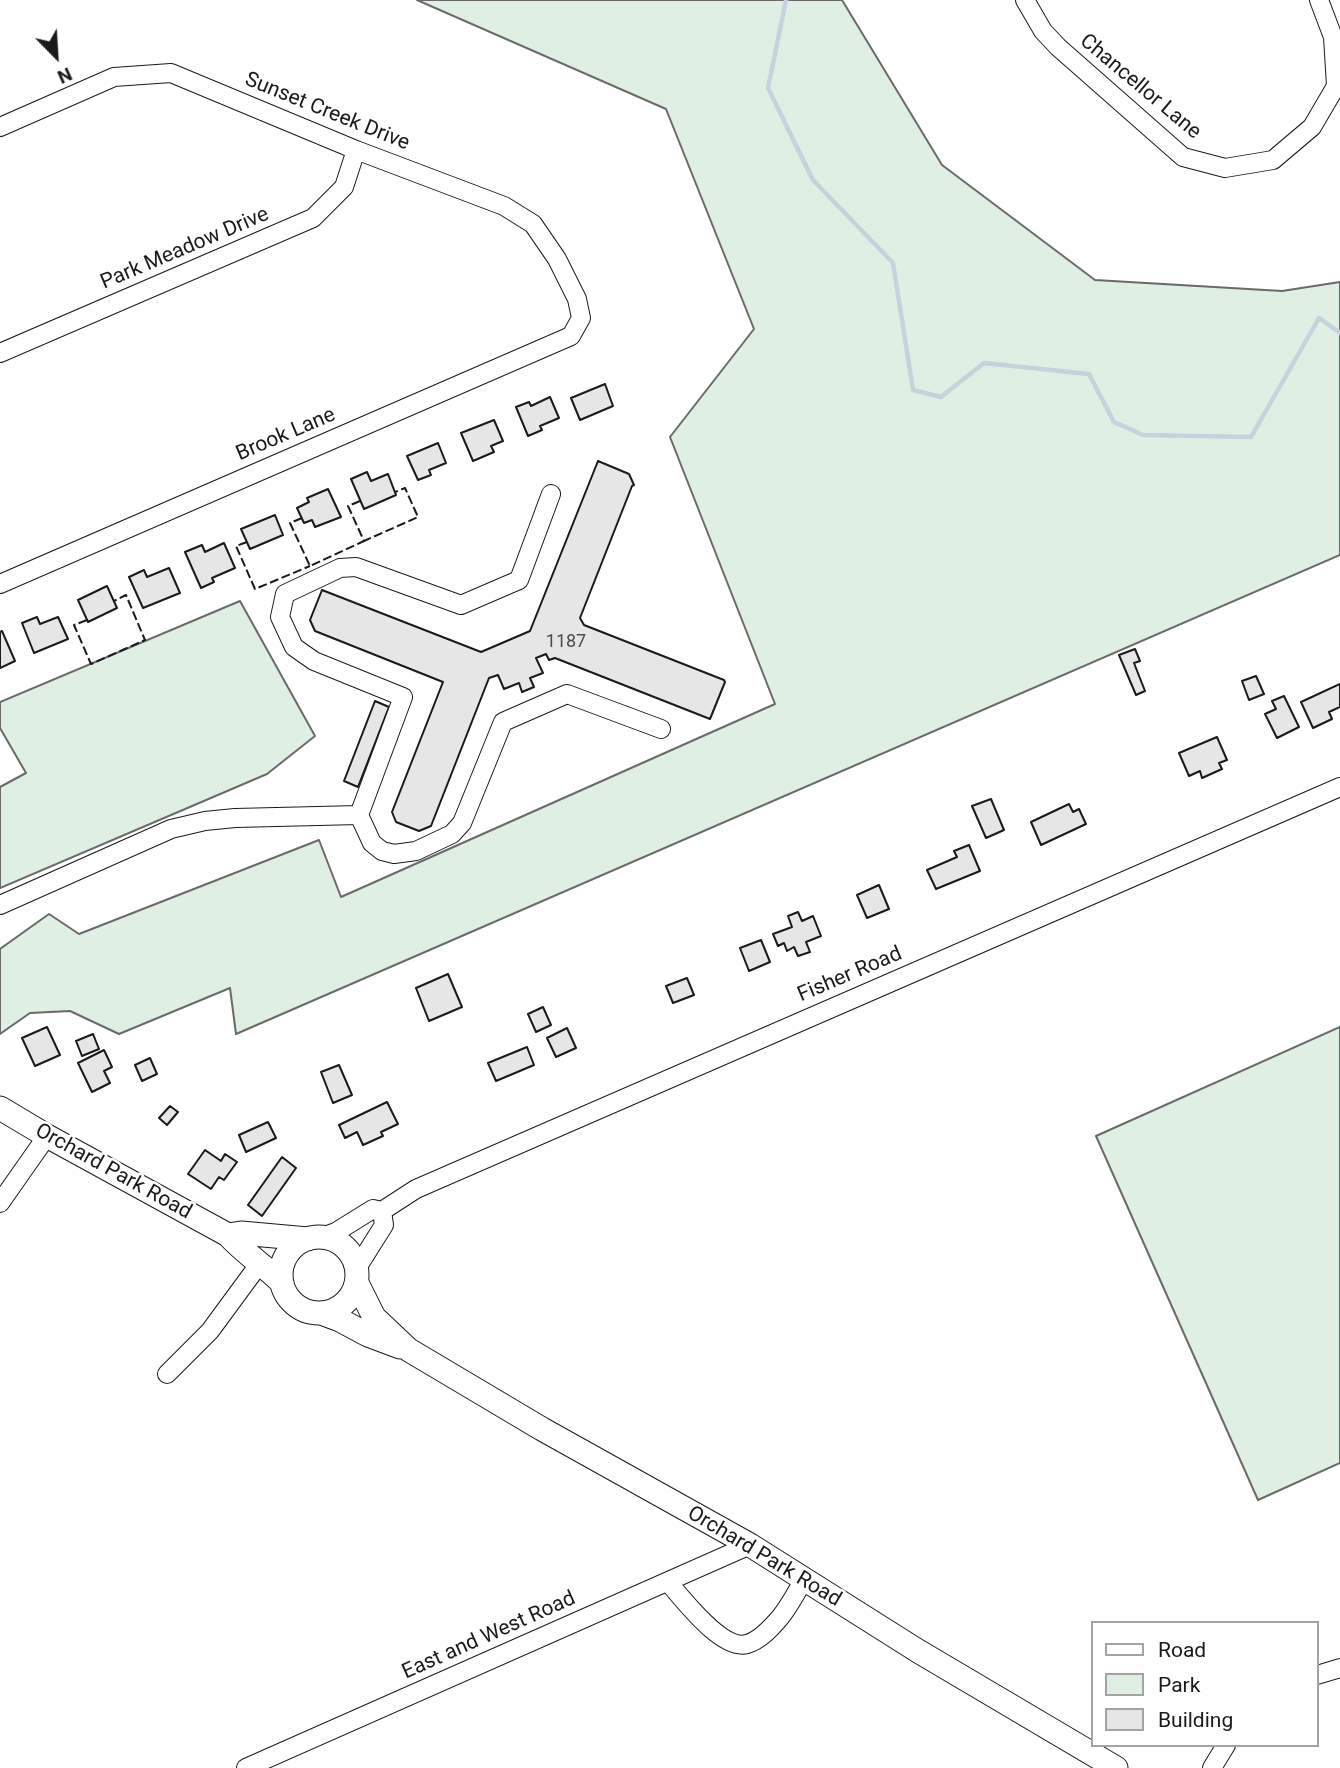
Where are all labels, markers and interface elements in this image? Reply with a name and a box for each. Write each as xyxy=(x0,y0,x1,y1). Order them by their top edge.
north arrow xyxy=(21,21,91,91)
street label: Chancellor Lane xyxy=(1074,29,1206,145)
text: N xyxy=(54,62,76,89)
street label: Sunset Creek Drive xyxy=(241,67,413,157)
street label: Park Meadow Drive xyxy=(97,202,273,296)
street label: Brook Lane xyxy=(233,403,339,467)
house number: 1187 xyxy=(546,631,586,653)
street label: Fisher Road xyxy=(794,942,906,1008)
street label: Orchard Park Road xyxy=(30,1119,196,1225)
street label: Orchard Park Road xyxy=(682,1501,846,1613)
street label: East and West Road xyxy=(399,1586,579,1686)
legend xyxy=(1092,1621,1319,1747)
text: Road xyxy=(1158,1638,1206,1662)
text: Park xyxy=(1158,1673,1200,1697)
text: Building xyxy=(1158,1708,1233,1732)

